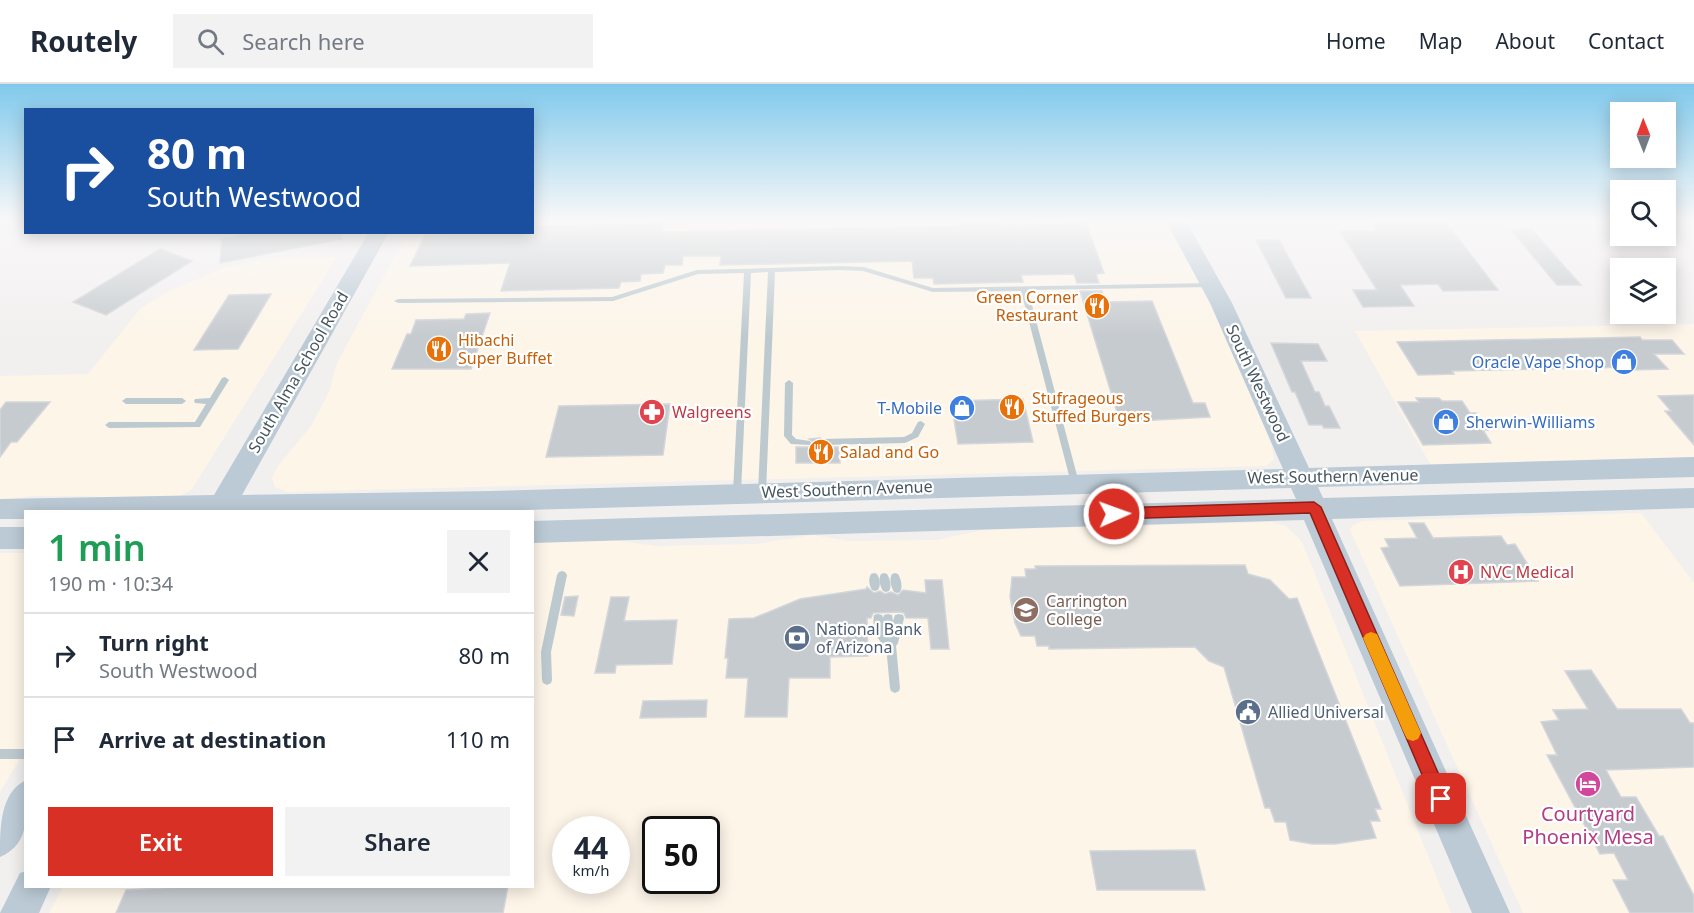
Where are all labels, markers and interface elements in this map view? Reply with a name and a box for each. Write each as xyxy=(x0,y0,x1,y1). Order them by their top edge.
search box xyxy=(173,14,593,68)
text: Routely xyxy=(30,22,137,60)
icon: search xyxy=(194,25,227,58)
text: Search here xyxy=(242,26,365,56)
text: Home xyxy=(1326,27,1386,55)
text: Map xyxy=(1419,27,1462,55)
text: About xyxy=(1495,27,1555,55)
text: Contact xyxy=(1588,27,1664,55)
north arrow xyxy=(1610,102,1676,168)
map controls xyxy=(1610,102,1676,324)
text: 80 m xyxy=(147,124,247,181)
icon: right xyxy=(48,132,126,210)
text: South Westwood xyxy=(147,178,361,215)
button: search xyxy=(1610,180,1676,246)
button: layers xyxy=(1610,258,1676,324)
place label: Green Corner Restaurant xyxy=(976,286,1078,326)
street label: South Alma School Road xyxy=(243,287,353,457)
restaurant icon: Green Corner Restaurant xyxy=(1082,291,1112,321)
street label: South Westwood xyxy=(1221,321,1295,445)
place label: Hibachi Super Buffet xyxy=(458,329,553,369)
restaurant icon: Hibachi Super Buffet xyxy=(424,334,454,364)
shop icon: Oracle Vape Shop xyxy=(1609,347,1639,377)
place label: Oracle Vape Shop xyxy=(1472,351,1604,373)
place label: Stufrageous Stuffed Burgers xyxy=(1032,387,1150,427)
restaurant icon: Stufrageous Stuffed Burgers xyxy=(997,392,1027,422)
shop icon: T-Mobile xyxy=(947,393,977,423)
pharmacy icon: Walgreens xyxy=(637,397,667,427)
place label: T-Mobile xyxy=(877,397,942,419)
place label: Walgreens xyxy=(672,401,751,423)
shop icon: Sherwin-Williams xyxy=(1431,407,1461,437)
place label: Sherwin-Williams xyxy=(1466,411,1595,433)
restaurant icon: Salad and Go xyxy=(806,437,836,467)
place label: Salad and Go xyxy=(840,441,939,463)
street label: West Southern Avenue xyxy=(1247,464,1419,488)
street label: West Southern Avenue xyxy=(761,475,933,503)
position arrow xyxy=(1082,482,1146,546)
text: 1 min xyxy=(48,523,146,572)
button: close xyxy=(447,530,510,593)
hospital icon: NVC Medical xyxy=(1446,557,1476,587)
place label: NVC Medical xyxy=(1480,561,1574,583)
text: 190 m · 10:34 xyxy=(48,570,173,597)
place label: Carrington College xyxy=(1046,590,1128,630)
school or university icon: Carrington College xyxy=(1011,595,1041,625)
place label: National Bank of Arizona xyxy=(816,618,922,658)
bank icon: National Bank of Arizona xyxy=(782,623,812,653)
text: Turn right xyxy=(99,627,209,657)
icon: right xyxy=(48,639,81,672)
text: 80 m xyxy=(459,640,510,670)
text: South Westwood xyxy=(99,657,258,684)
public building icon: Allied Universal xyxy=(1233,697,1263,727)
place label: Allied Universal xyxy=(1268,701,1384,723)
icon: arrive xyxy=(48,723,81,756)
text: Arrive at destination xyxy=(99,724,326,754)
text: 110 m xyxy=(446,724,510,754)
hotel icon: Courtyard Phoenix Mesa xyxy=(1573,769,1603,799)
pin xyxy=(1415,773,1466,824)
icon: arrive xyxy=(1424,782,1457,815)
place label: Courtyard Phoenix Mesa xyxy=(1522,800,1654,850)
button: Exit xyxy=(48,807,273,876)
button: Share xyxy=(285,807,510,876)
speed limit sign: 50 xyxy=(642,816,720,894)
text: 44 xyxy=(574,827,608,868)
text: km/h xyxy=(573,860,609,880)

